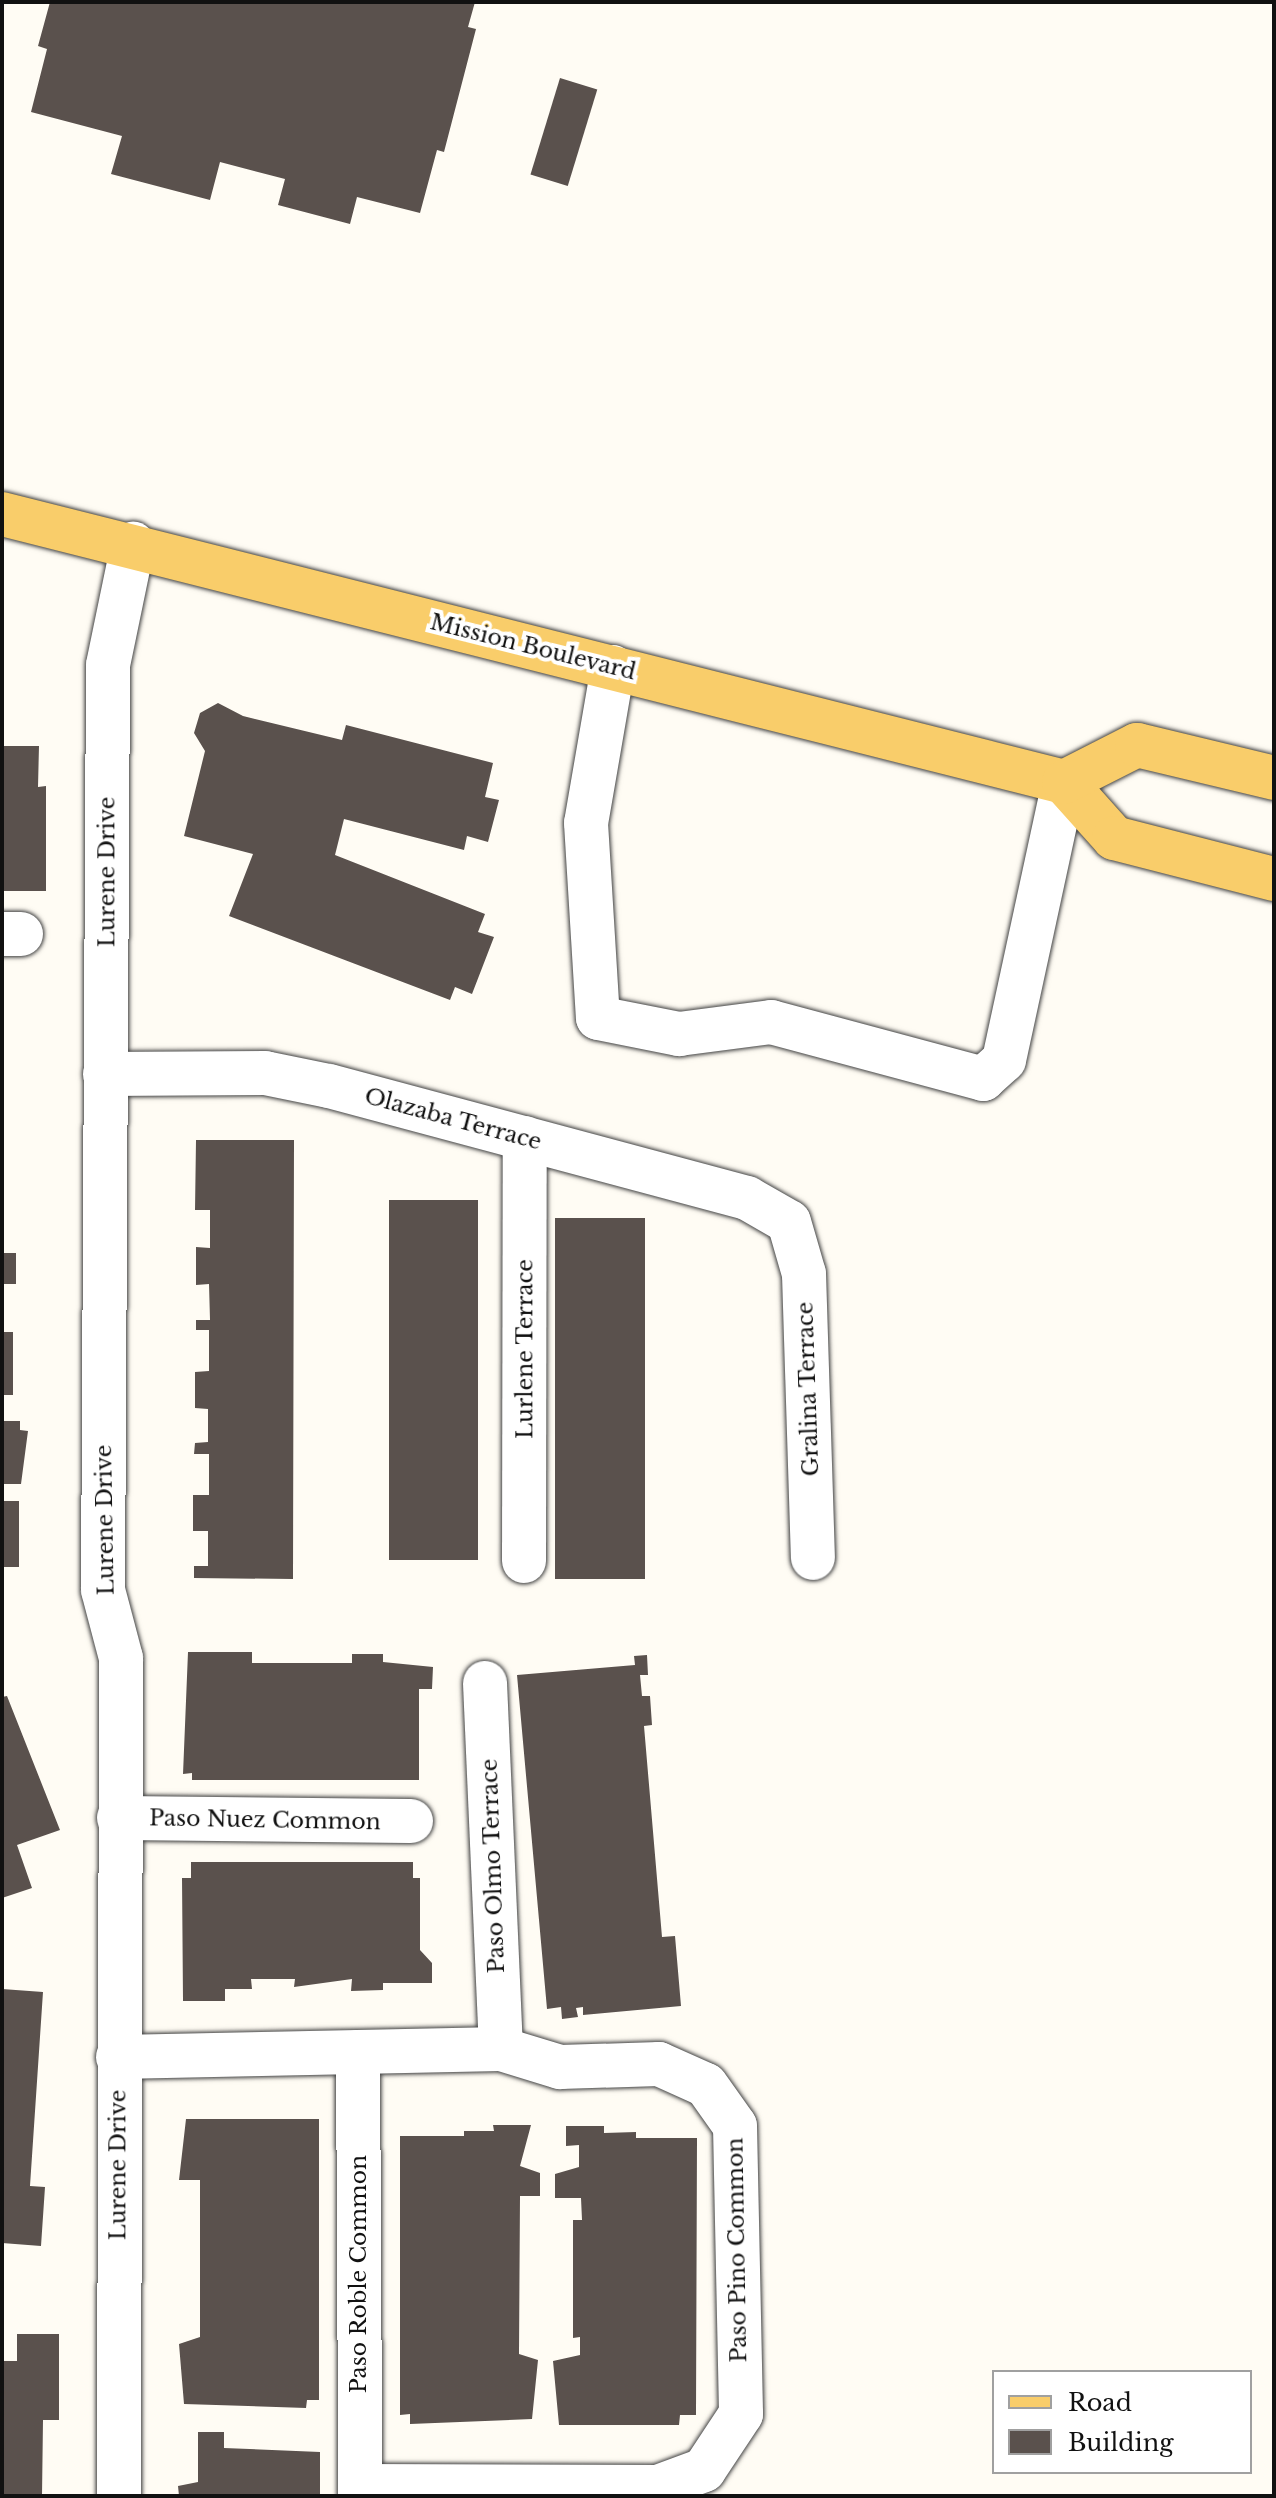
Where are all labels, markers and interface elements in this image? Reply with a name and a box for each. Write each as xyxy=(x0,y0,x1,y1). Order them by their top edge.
street label: Mission Boulevard xyxy=(428,609,638,685)
street label: Lurene Drive xyxy=(94,797,120,947)
street label: Olazaba Terrace xyxy=(361,1083,545,1155)
street label: Lurlene Terrace xyxy=(512,1259,538,1439)
street label: Gralina Terrace xyxy=(792,1301,824,1477)
street label: Lurene Drive xyxy=(90,1445,120,1595)
street label: Paso Olmo Terrace xyxy=(476,1758,510,1974)
street label: Paso Nuez Common xyxy=(149,1805,381,1835)
street label: Lurene Drive xyxy=(105,2090,131,2240)
street label: Paso Pino Common xyxy=(722,2137,752,2363)
street label: Paso Roble Common xyxy=(346,2155,372,2393)
legend xyxy=(992,2370,1252,2474)
text: Road xyxy=(1068,2388,1132,2417)
text: Building xyxy=(1068,2428,1174,2457)

